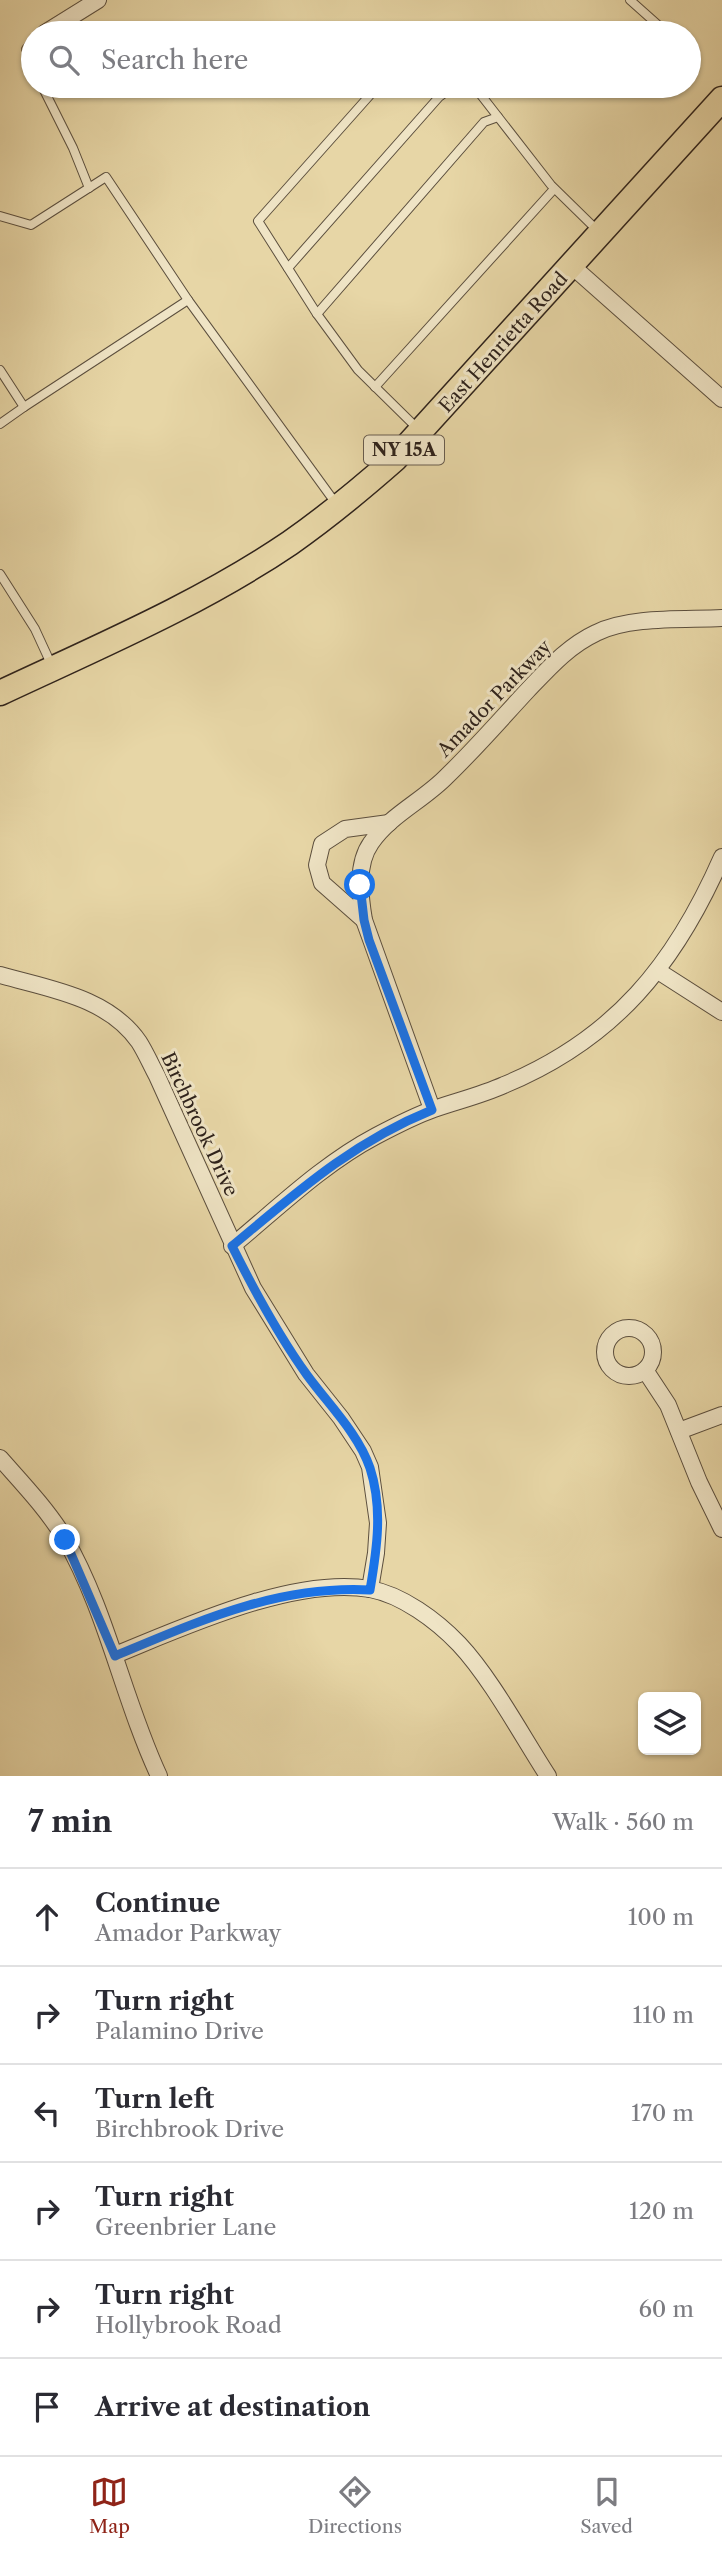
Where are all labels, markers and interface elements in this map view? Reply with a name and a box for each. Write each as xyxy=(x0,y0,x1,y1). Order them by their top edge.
search box xyxy=(21,21,701,98)
icon: search xyxy=(45,41,83,79)
text: Search here xyxy=(101,44,248,76)
street label: East Henrietta Road xyxy=(434,267,573,417)
road number: NY 15A xyxy=(364,436,444,464)
street label: Amador Parkway xyxy=(432,635,556,762)
route start xyxy=(344,869,375,900)
street label: Birchbrook Drive xyxy=(156,1049,243,1200)
route end xyxy=(49,1524,80,1555)
map controls xyxy=(638,1692,701,1755)
button: layers xyxy=(638,1692,701,1755)
text: 7 min xyxy=(28,1803,112,1840)
text: Walk · 560 m xyxy=(552,1808,694,1836)
text: Continue xyxy=(95,1887,220,1919)
icon: ahead xyxy=(28,1898,66,1936)
text: 100 m xyxy=(628,1903,694,1931)
text: Amador Parkway xyxy=(95,1919,281,1947)
text: Turn right xyxy=(95,1985,234,2017)
icon: right xyxy=(28,1996,66,2034)
text: 110 m xyxy=(633,2001,694,2029)
text: Palamino Drive xyxy=(95,2017,264,2045)
text: Turn left xyxy=(95,2083,214,2115)
icon: left xyxy=(28,2094,66,2132)
text: 170 m xyxy=(631,2099,694,2127)
text: Birchbrook Drive xyxy=(95,2115,284,2143)
text: Turn right xyxy=(95,2181,234,2213)
icon: right xyxy=(28,2192,66,2230)
text: 120 m xyxy=(629,2197,694,2225)
text: Greenbrier Lane xyxy=(95,2213,276,2241)
text: Turn right xyxy=(95,2279,234,2311)
icon: right xyxy=(28,2290,66,2328)
text: 60 m xyxy=(638,2295,694,2323)
text: Hollybrook Road xyxy=(95,2311,282,2339)
icon: arrive xyxy=(28,2388,66,2426)
text: Arrive at destination xyxy=(95,2391,370,2423)
tab: Map xyxy=(89,2473,130,2538)
tab: Directions xyxy=(308,2473,402,2538)
tab: Saved xyxy=(580,2473,633,2538)

